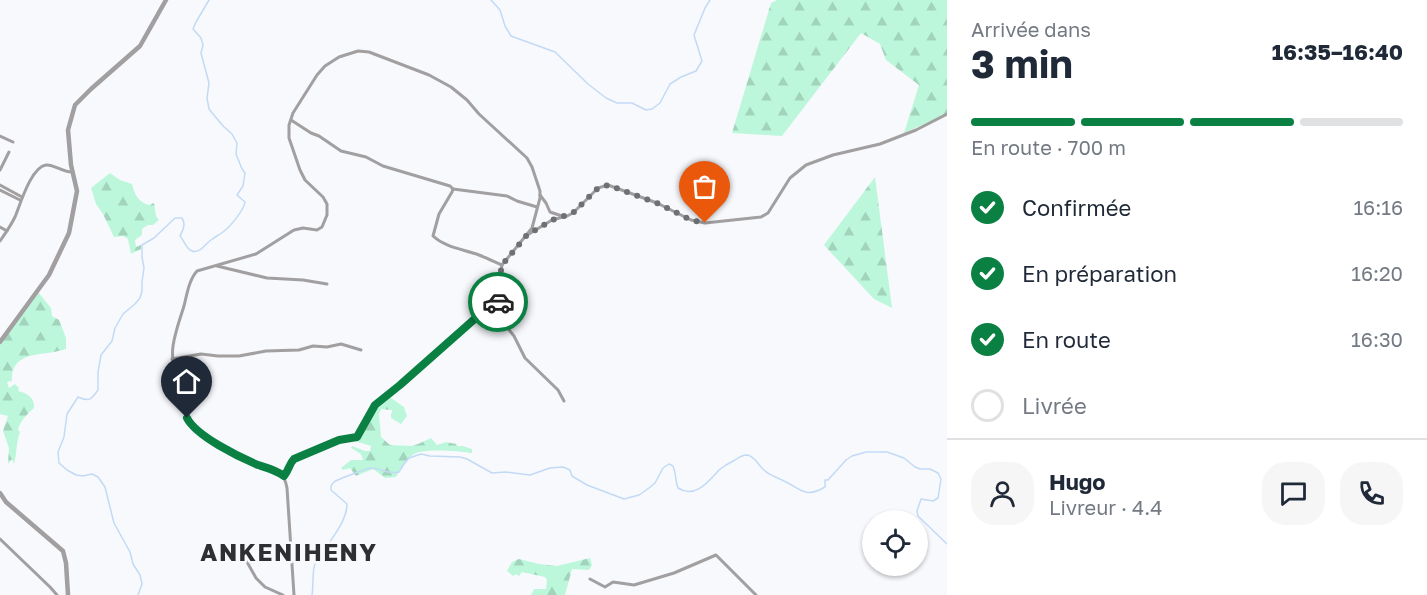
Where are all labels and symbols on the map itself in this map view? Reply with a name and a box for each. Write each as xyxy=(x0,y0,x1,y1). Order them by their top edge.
pin xyxy=(679,161,730,223)
courier xyxy=(468,272,528,332)
pin xyxy=(161,356,212,418)
district label: ANKENIHENY xyxy=(200,537,378,566)

